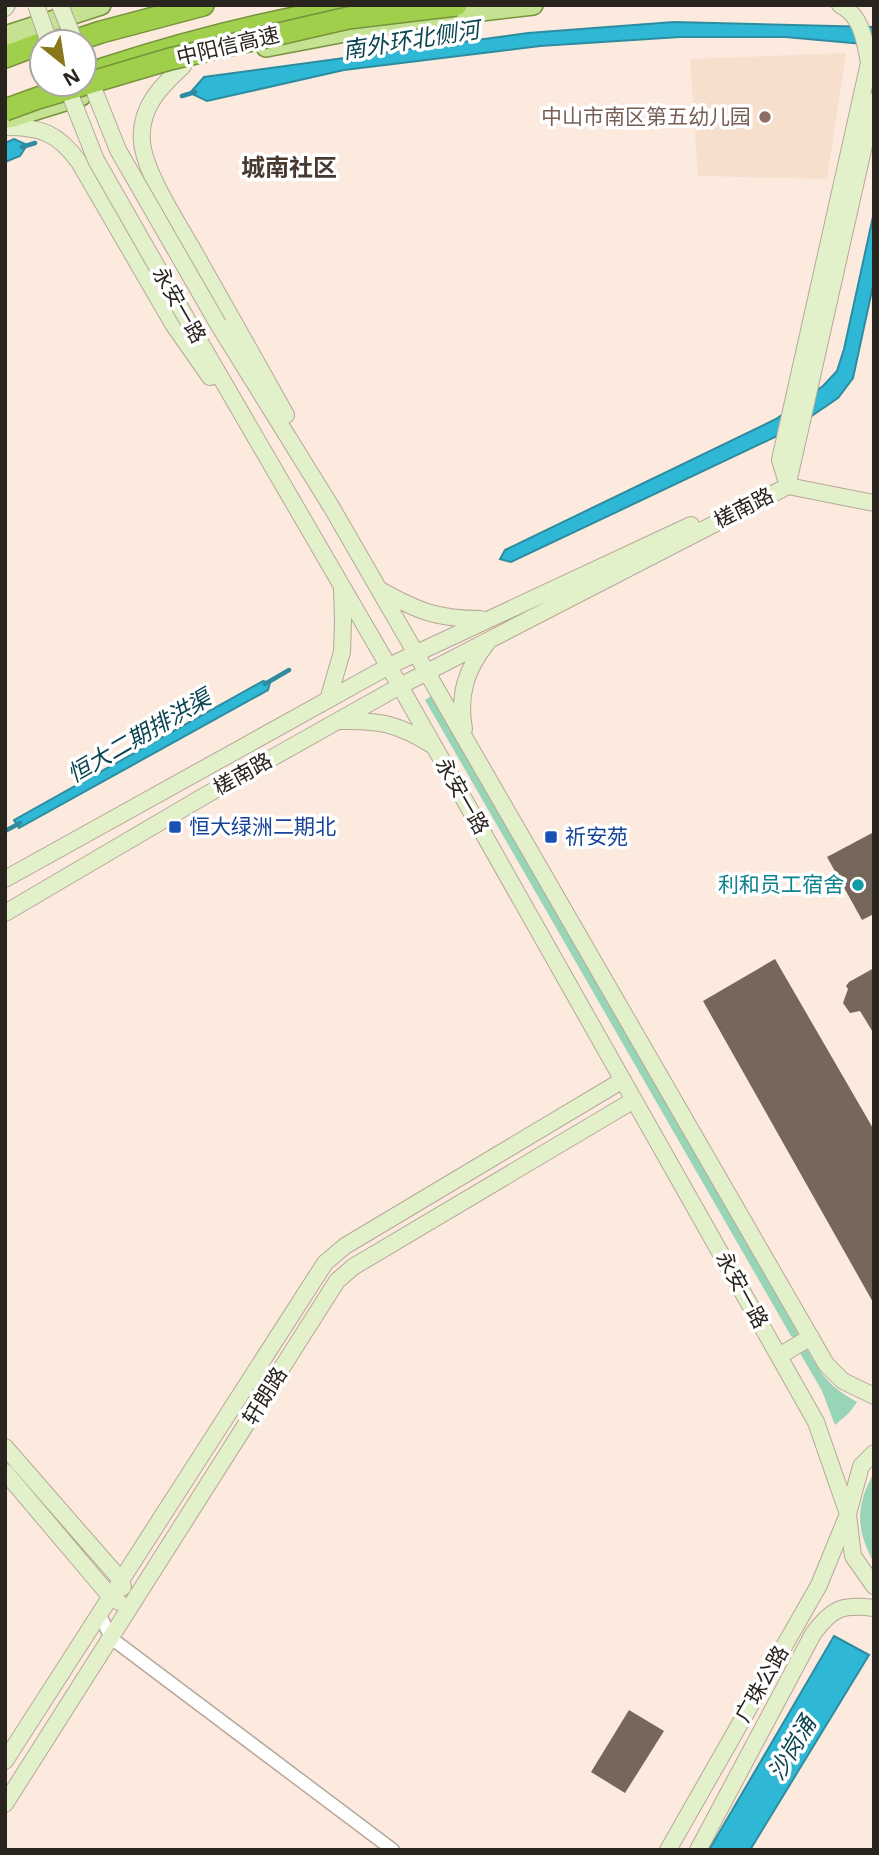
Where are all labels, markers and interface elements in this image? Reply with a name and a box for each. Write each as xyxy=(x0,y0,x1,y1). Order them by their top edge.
water label: 南外环北侧河 xyxy=(340,12,485,66)
street label: 中阳信高速 xyxy=(173,20,282,70)
north arrow xyxy=(28,28,98,98)
text: N xyxy=(58,63,85,93)
place label: 中山市南区第五幼儿园 xyxy=(541,102,751,130)
marker: 中山市南区第五幼儿园 xyxy=(757,109,773,125)
district label: 城南社区 xyxy=(241,150,337,183)
street label: 永安一路 xyxy=(147,261,213,348)
street label: 槎南路 xyxy=(709,480,778,534)
water label: 恒大二期排洪渠 xyxy=(61,680,219,789)
street label: 槎南路 xyxy=(208,746,277,801)
street label: 永安一路 xyxy=(430,752,496,839)
place label: 恒大绿洲二期北 xyxy=(189,812,336,840)
marker: 恒大绿洲二期北 xyxy=(167,819,183,835)
place label: 祈安苑 xyxy=(565,822,628,850)
marker: 祈安苑 xyxy=(543,829,559,845)
place label: 利和员工宿舍 xyxy=(718,870,844,898)
marker: 利和员工宿舍 xyxy=(850,877,866,893)
street label: 永安一路 xyxy=(710,1246,775,1333)
street label: 轩朗路 xyxy=(236,1361,293,1430)
street label: 广珠公路 xyxy=(728,1640,794,1727)
water label: 沙岗涌 xyxy=(760,1707,824,1785)

